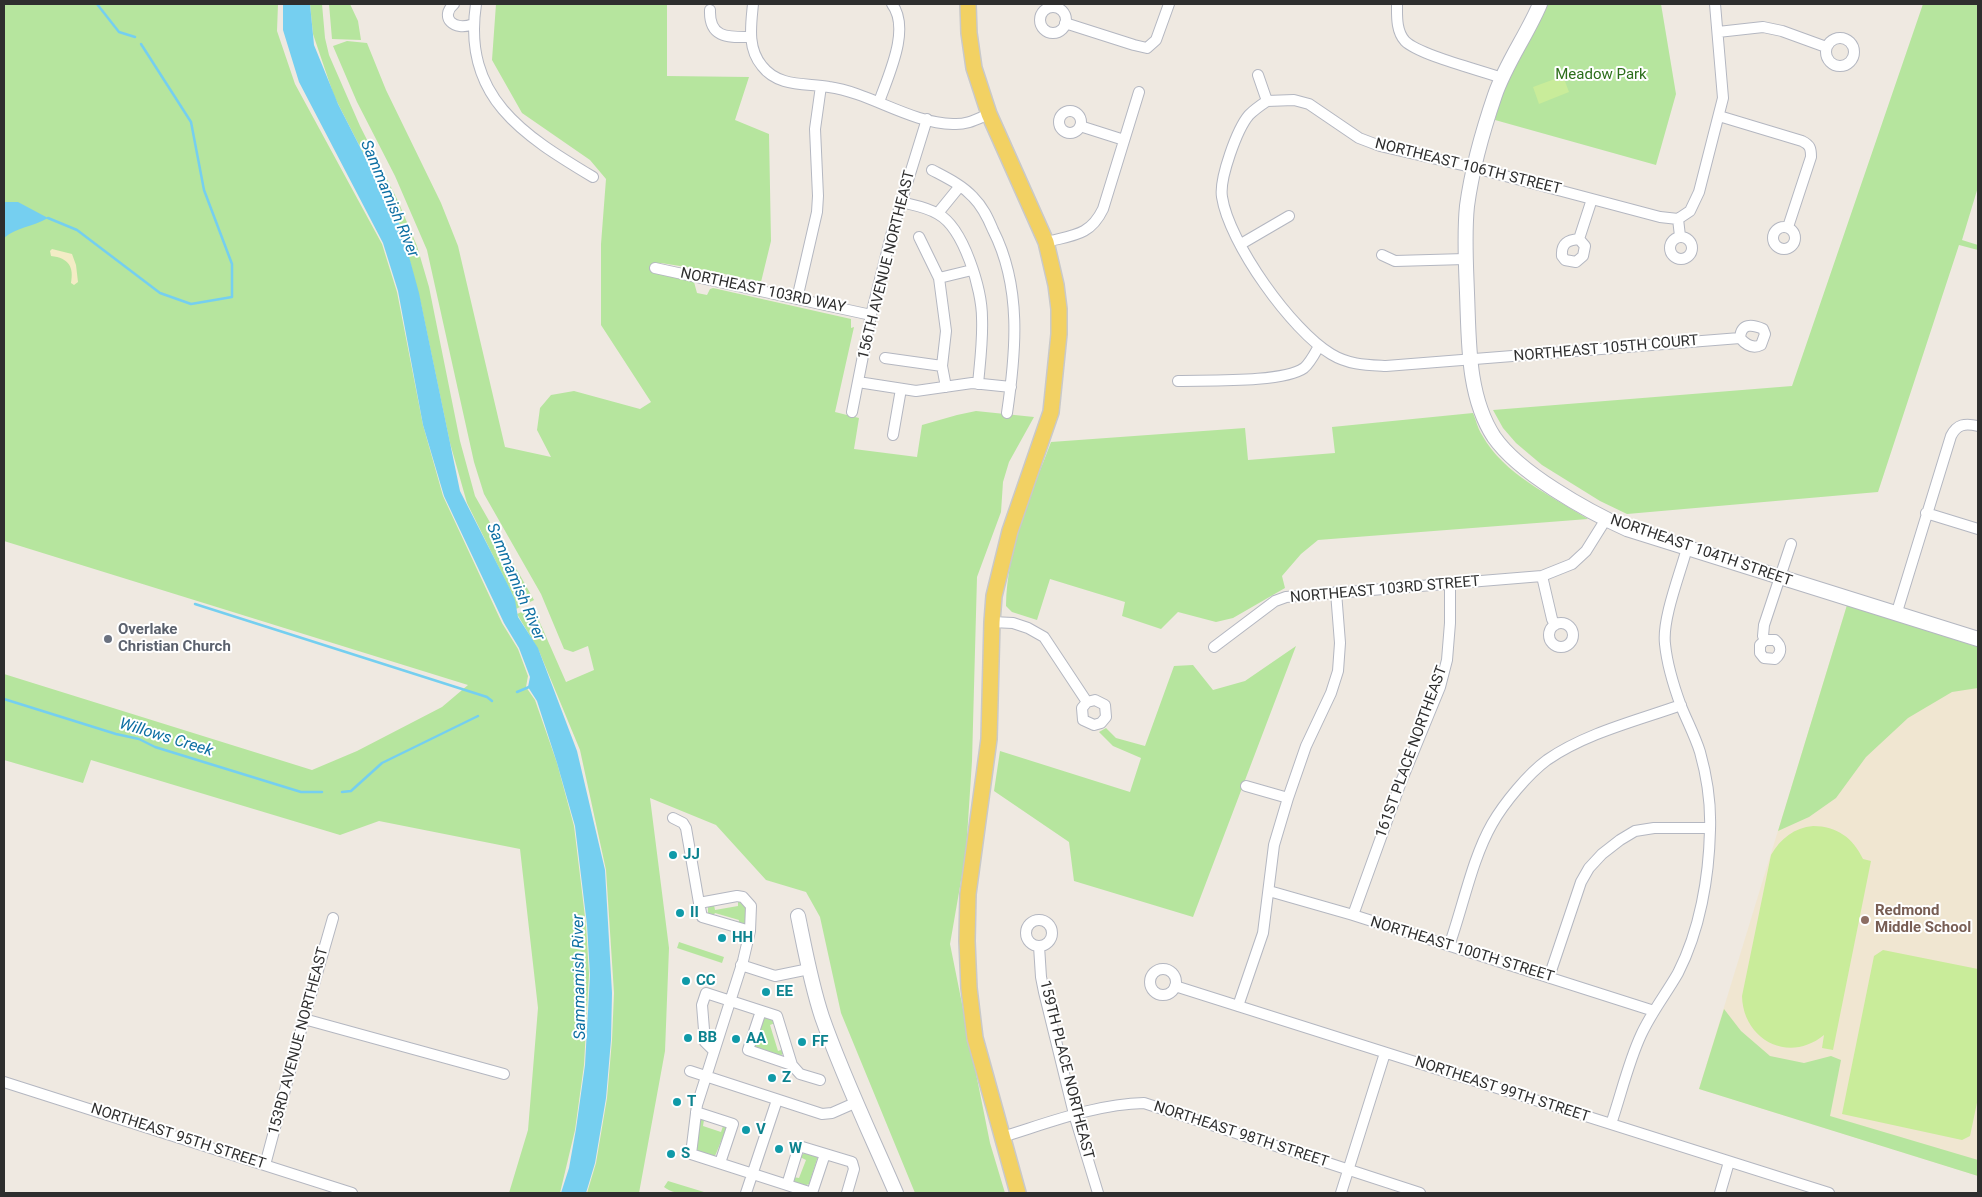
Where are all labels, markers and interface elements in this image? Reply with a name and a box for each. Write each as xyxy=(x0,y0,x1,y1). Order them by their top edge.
park label: Meadow Park xyxy=(1555,66,1647,84)
street label: NORTHEAST 106TH STREET xyxy=(1373,135,1563,199)
water label: Sammamish River xyxy=(356,138,422,260)
street label: 156TH AVENUE NORTHEAST xyxy=(855,169,919,361)
street label: NORTHEAST 103RD WAY xyxy=(679,265,847,317)
street label: NORTHEAST 105TH COURT xyxy=(1513,332,1699,366)
street label: NORTHEAST 104TH STREET xyxy=(1608,511,1794,591)
water label: Sammamish River xyxy=(482,521,548,643)
street label: NORTHEAST 103RD STREET xyxy=(1289,573,1481,607)
place label: Overlake Christian Church xyxy=(118,621,231,656)
marker: Overlake Christian Church xyxy=(102,633,114,645)
street label: 161ST PLACE NORTHEAST xyxy=(1372,664,1452,840)
water label: Willows Creek xyxy=(117,715,215,761)
place label: JJ xyxy=(683,846,700,864)
marker: JJ xyxy=(667,849,679,861)
place label: Redmond Middle School xyxy=(1875,902,1971,937)
place label: II xyxy=(690,904,699,922)
marker: II xyxy=(674,907,686,919)
street label: NORTHEAST 100TH STREET xyxy=(1368,913,1556,987)
water label: Sammamish River xyxy=(569,914,591,1040)
marker: Redmond Middle School xyxy=(1859,914,1871,926)
place label: HH xyxy=(732,929,753,947)
marker: HH xyxy=(716,932,728,944)
street label: 153RD AVENUE NORTHEAST xyxy=(265,945,333,1137)
place label: CC xyxy=(696,972,716,990)
marker: CC xyxy=(680,975,692,987)
street label: 159TH PLACE NORTHEAST xyxy=(1035,979,1097,1161)
place label: EE xyxy=(776,983,793,1001)
marker: EE xyxy=(760,986,772,998)
place label: BB xyxy=(698,1029,717,1047)
place label: AA xyxy=(746,1030,766,1048)
marker: BB xyxy=(682,1032,694,1044)
marker: AA xyxy=(730,1033,742,1045)
place label: FF xyxy=(812,1033,828,1051)
marker: FF xyxy=(796,1036,808,1048)
street label: NORTHEAST 99TH STREET xyxy=(1412,1053,1592,1127)
place label: Z xyxy=(782,1069,791,1087)
marker: Z xyxy=(766,1072,778,1084)
place label: T xyxy=(687,1093,696,1111)
marker: T xyxy=(671,1096,683,1108)
street label: NORTHEAST 98TH STREET xyxy=(1151,1098,1331,1172)
street label: NORTHEAST 95TH STREET xyxy=(88,1100,268,1174)
place label: V xyxy=(756,1121,766,1139)
marker: V xyxy=(740,1124,752,1136)
place label: W xyxy=(789,1140,802,1158)
marker: W xyxy=(773,1143,785,1155)
place label: S xyxy=(681,1145,690,1163)
marker: S xyxy=(665,1148,677,1160)

